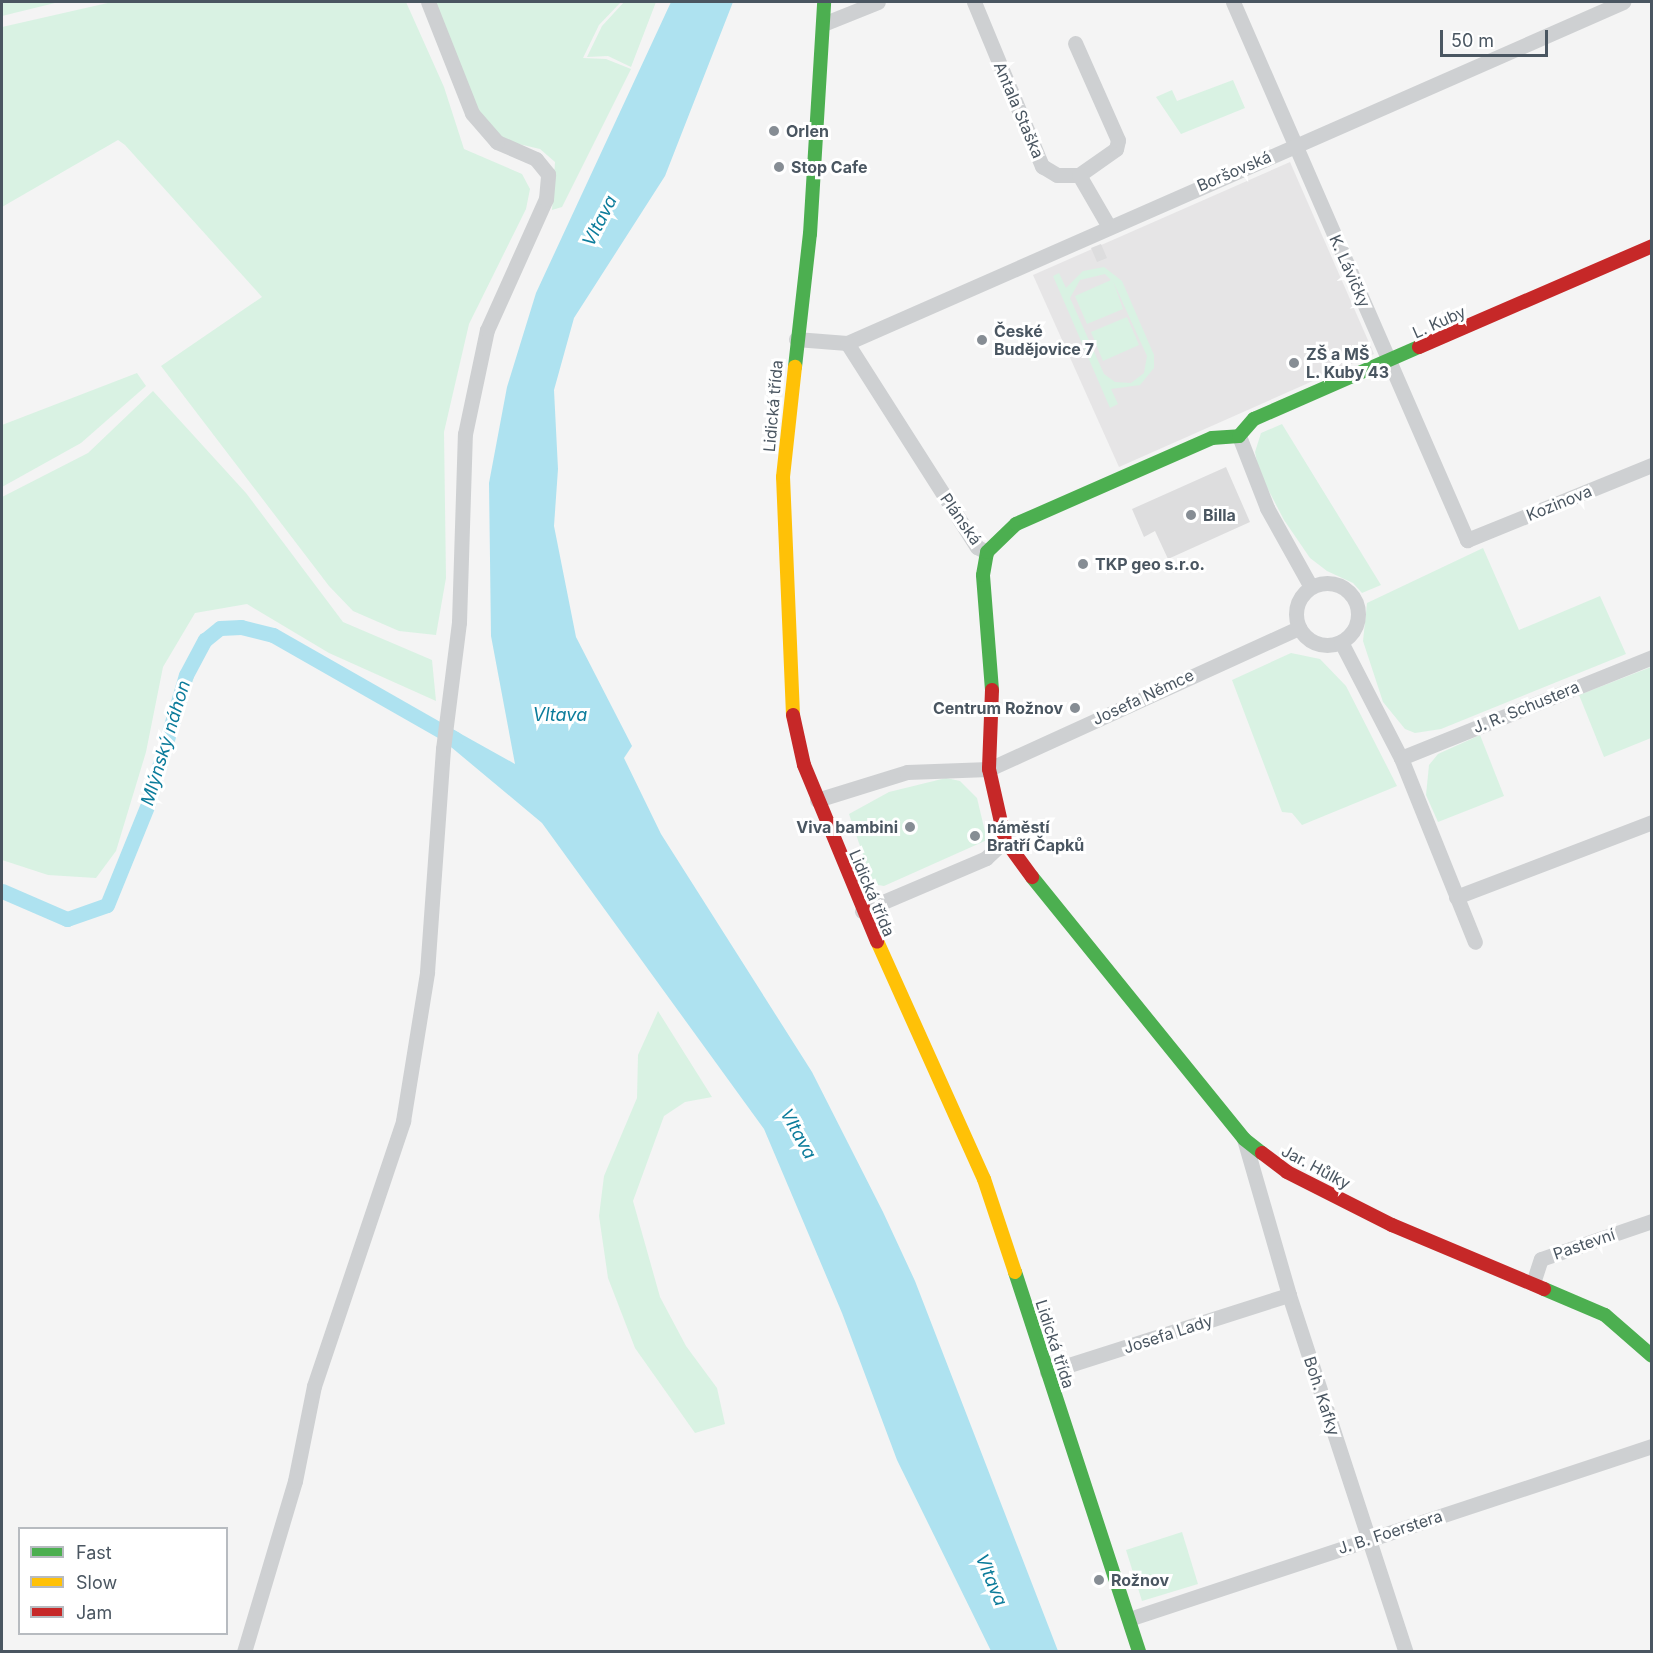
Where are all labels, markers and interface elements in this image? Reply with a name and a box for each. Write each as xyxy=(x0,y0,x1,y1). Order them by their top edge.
scale bar xyxy=(1443,18,1551,56)
text: 50 m xyxy=(1451,30,1494,51)
street label: Antala Staška xyxy=(990,59,1048,161)
place label: Orlen xyxy=(786,121,829,141)
marker: Orlen xyxy=(767,124,781,138)
street label: Boršovská xyxy=(1194,147,1274,195)
place label: Stop Cafe xyxy=(791,157,868,177)
marker: Stop Cafe xyxy=(772,160,786,174)
water label: Vltava xyxy=(578,192,622,250)
street label: K. Lávičky xyxy=(1325,232,1375,310)
street label: L. Kuby xyxy=(1409,302,1469,342)
place label: České Budějovice 7 xyxy=(994,321,1094,359)
marker: České Budějovice 7 xyxy=(975,333,989,347)
place label: ZŠ a MŠ L. Kuby 43 xyxy=(1306,344,1389,382)
marker: ZŠ a MŠ L. Kuby 43 xyxy=(1287,356,1301,370)
street label: Lidická třída xyxy=(759,359,787,453)
street label: Kozinova xyxy=(1523,481,1595,525)
street label: Plánská xyxy=(936,489,986,549)
place label: Billa xyxy=(1203,505,1236,525)
marker: Billa xyxy=(1184,508,1198,522)
place label: TKP geo s.r.o. xyxy=(1095,554,1205,574)
marker: TKP geo s.r.o. xyxy=(1076,557,1090,571)
street label: Josefa Němce xyxy=(1089,665,1197,729)
street label: J. R. Schustera xyxy=(1470,677,1582,737)
water label: Mlýnský náhon xyxy=(137,678,195,808)
place label: Centrum Rožnov xyxy=(933,698,1063,718)
marker: Centrum Rožnov xyxy=(1068,701,1082,715)
water label: Vltava xyxy=(533,704,587,726)
place label: Viva bambini xyxy=(796,817,898,837)
place label: náměstí Bratří Čapků xyxy=(987,817,1084,855)
marker: Viva bambini xyxy=(903,820,917,834)
marker: náměstí Bratří Čapků xyxy=(968,829,982,843)
street label: Lidická třída xyxy=(845,847,899,939)
water label: Vltava xyxy=(775,1105,821,1163)
street label: Jar. Hůlky xyxy=(1278,1141,1354,1193)
street label: Pastevní xyxy=(1551,1224,1617,1264)
street label: Lidická třída xyxy=(1032,1297,1078,1391)
street label: Josefa Lady xyxy=(1121,1311,1215,1357)
street label: Boh. Kafky xyxy=(1300,1354,1344,1438)
street label: J. B. Foerstera xyxy=(1335,1506,1445,1558)
legend xyxy=(18,1527,228,1635)
text: Fast xyxy=(76,1542,112,1563)
water label: Vltava xyxy=(970,1551,1012,1609)
place label: Rožnov xyxy=(1111,1570,1169,1590)
text: Slow xyxy=(76,1572,117,1593)
marker: Rožnov xyxy=(1092,1573,1106,1587)
text: Jam xyxy=(76,1602,112,1623)

